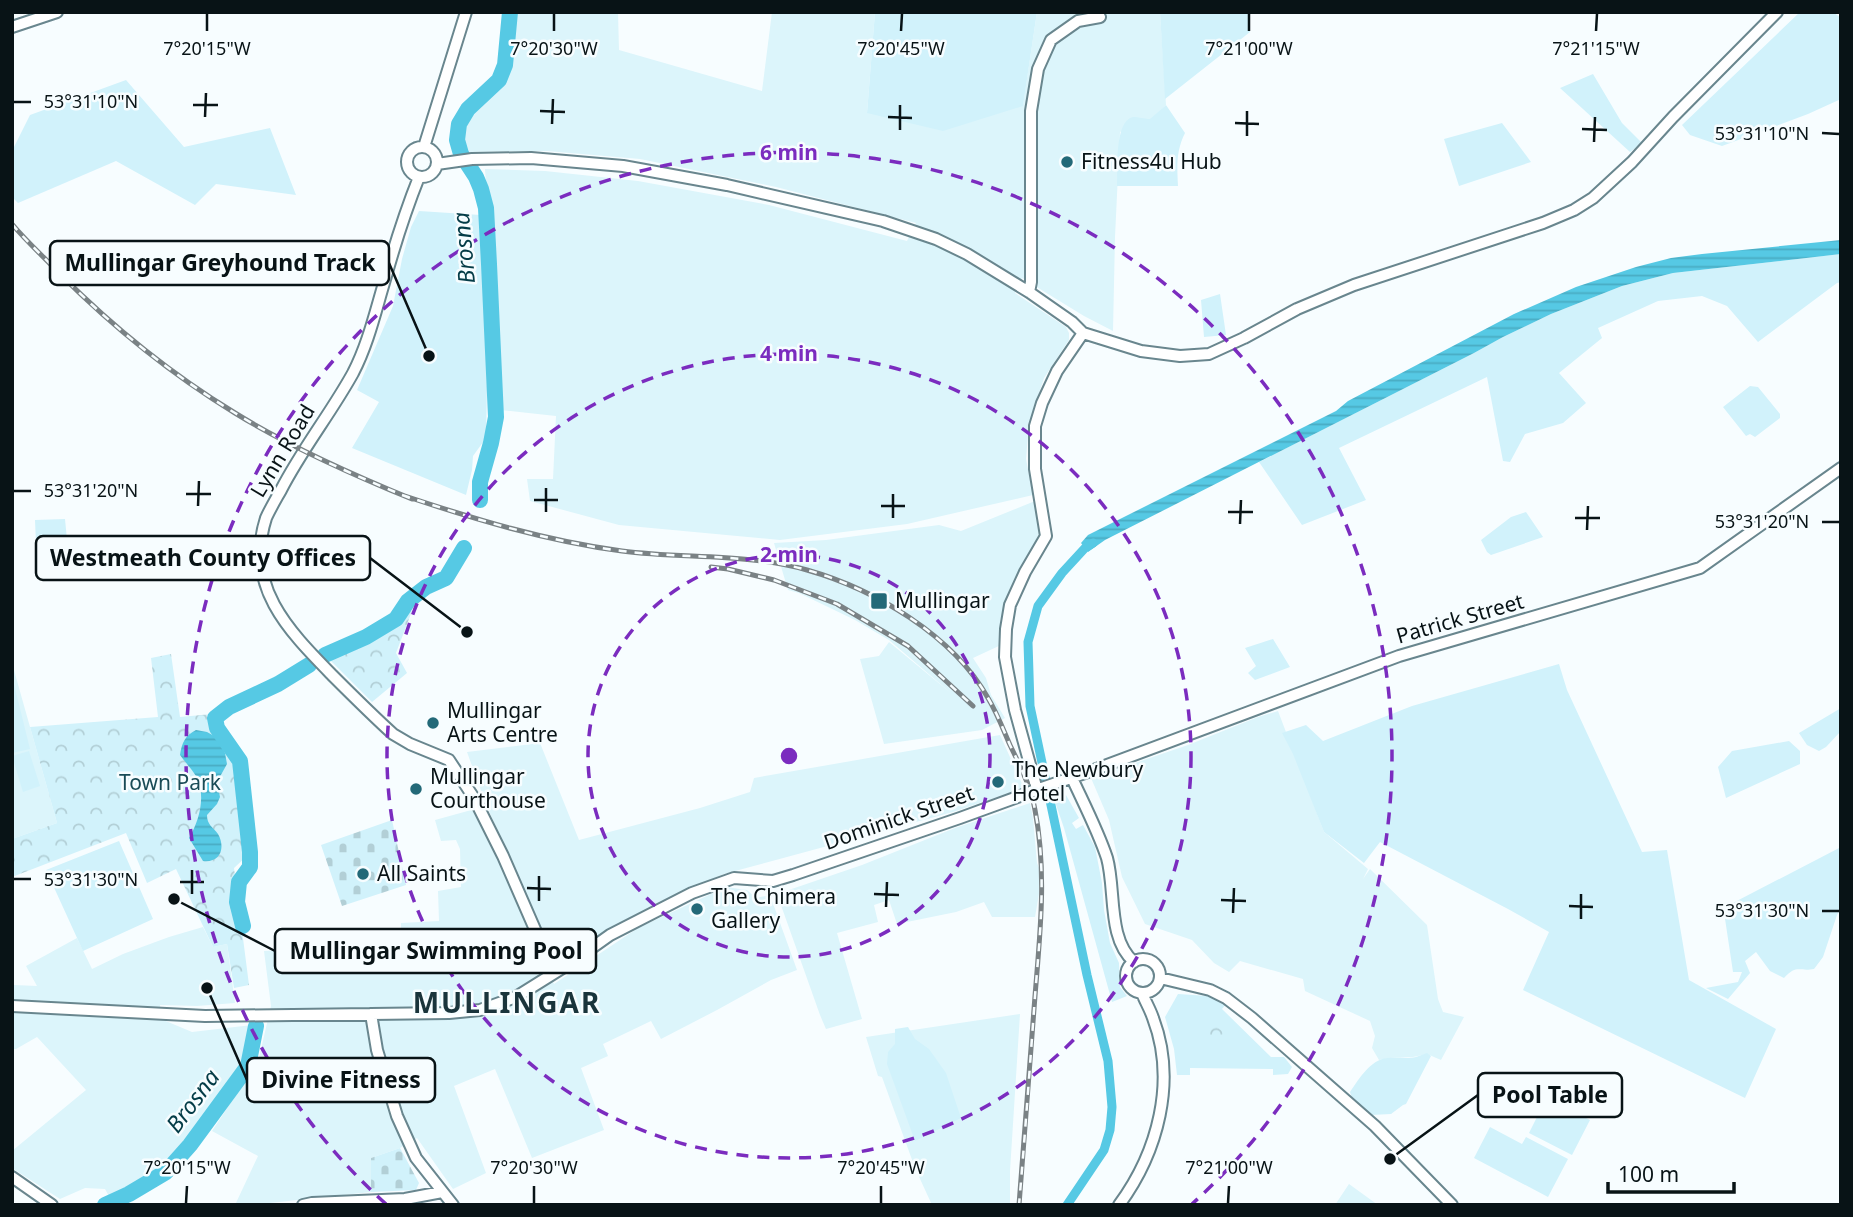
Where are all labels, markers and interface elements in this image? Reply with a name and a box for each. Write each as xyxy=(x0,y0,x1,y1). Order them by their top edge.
text: 7°20'15"W xyxy=(163,36,251,60)
text: 7°20'30"W xyxy=(510,36,598,60)
text: 7°20'45"W xyxy=(857,36,945,60)
text: 7°21'00"W xyxy=(1205,36,1293,60)
text: 7°21'15"W xyxy=(1552,36,1640,60)
text: 53°31'10"N xyxy=(44,89,138,113)
text: 53°31'10"N xyxy=(1715,121,1809,145)
text: 6 min xyxy=(760,138,818,166)
place label: Fitness4u Hub xyxy=(1081,147,1222,175)
marker: Fitness4u Hub xyxy=(1059,154,1075,170)
water label: Brosna xyxy=(444,211,482,285)
callout: Mullingar Greyhound Track xyxy=(50,241,389,285)
text: Mullingar Greyhound Track xyxy=(64,246,376,278)
text: 4 min xyxy=(760,339,818,367)
street label: Lynn Road xyxy=(243,399,321,502)
text: 53°31'20"N xyxy=(44,478,138,502)
text: 53°31'20"N xyxy=(1715,509,1809,533)
callout: Westmeath County Offices xyxy=(36,536,370,580)
text: 2 min xyxy=(760,540,818,568)
text: Westmeath County Offices xyxy=(50,541,356,573)
place label: Mullingar xyxy=(895,586,990,614)
street label: Patrick Street xyxy=(1393,586,1527,650)
marker: Mullingar xyxy=(869,591,889,611)
place label: Mullingar Arts Centre xyxy=(447,696,558,748)
marker: Mullingar Arts Centre xyxy=(425,715,441,731)
centre of rings xyxy=(777,744,801,768)
place label: The Newbury Hotel xyxy=(1012,755,1143,807)
place label: Mullingar Courthouse xyxy=(430,762,546,814)
park label: Town Park xyxy=(119,768,222,796)
marker: The Newbury Hotel xyxy=(990,774,1006,790)
street label: Dominick Street xyxy=(820,778,978,856)
marker: Mullingar Courthouse xyxy=(408,781,424,797)
place label: All Saints xyxy=(377,859,466,887)
marker: All Saints xyxy=(355,866,371,882)
text: 53°31'30"N xyxy=(44,867,138,891)
place label: The Chimera Gallery xyxy=(711,882,836,934)
text: 53°31'30"N xyxy=(1715,898,1809,922)
marker: The Chimera Gallery xyxy=(689,901,705,917)
callout: Mullingar Swimming Pool xyxy=(275,929,596,973)
text: Mullingar Swimming Pool xyxy=(289,934,583,966)
district label: MULLINGAR xyxy=(413,983,601,1021)
callout: Divine Fitness xyxy=(247,1058,435,1102)
water label: Brosna xyxy=(158,1062,227,1139)
text: Divine Fitness xyxy=(261,1063,421,1095)
callout: Pool Table xyxy=(1478,1073,1622,1117)
text: Pool Table xyxy=(1492,1078,1608,1110)
scale bar xyxy=(1608,1150,1734,1194)
text: 7°20'15"W xyxy=(143,1155,231,1179)
text: 7°20'30"W xyxy=(490,1155,578,1179)
text: 7°20'45"W xyxy=(837,1155,925,1179)
text: 7°21'00"W xyxy=(1185,1155,1273,1179)
text: 100 m xyxy=(1618,1160,1679,1188)

